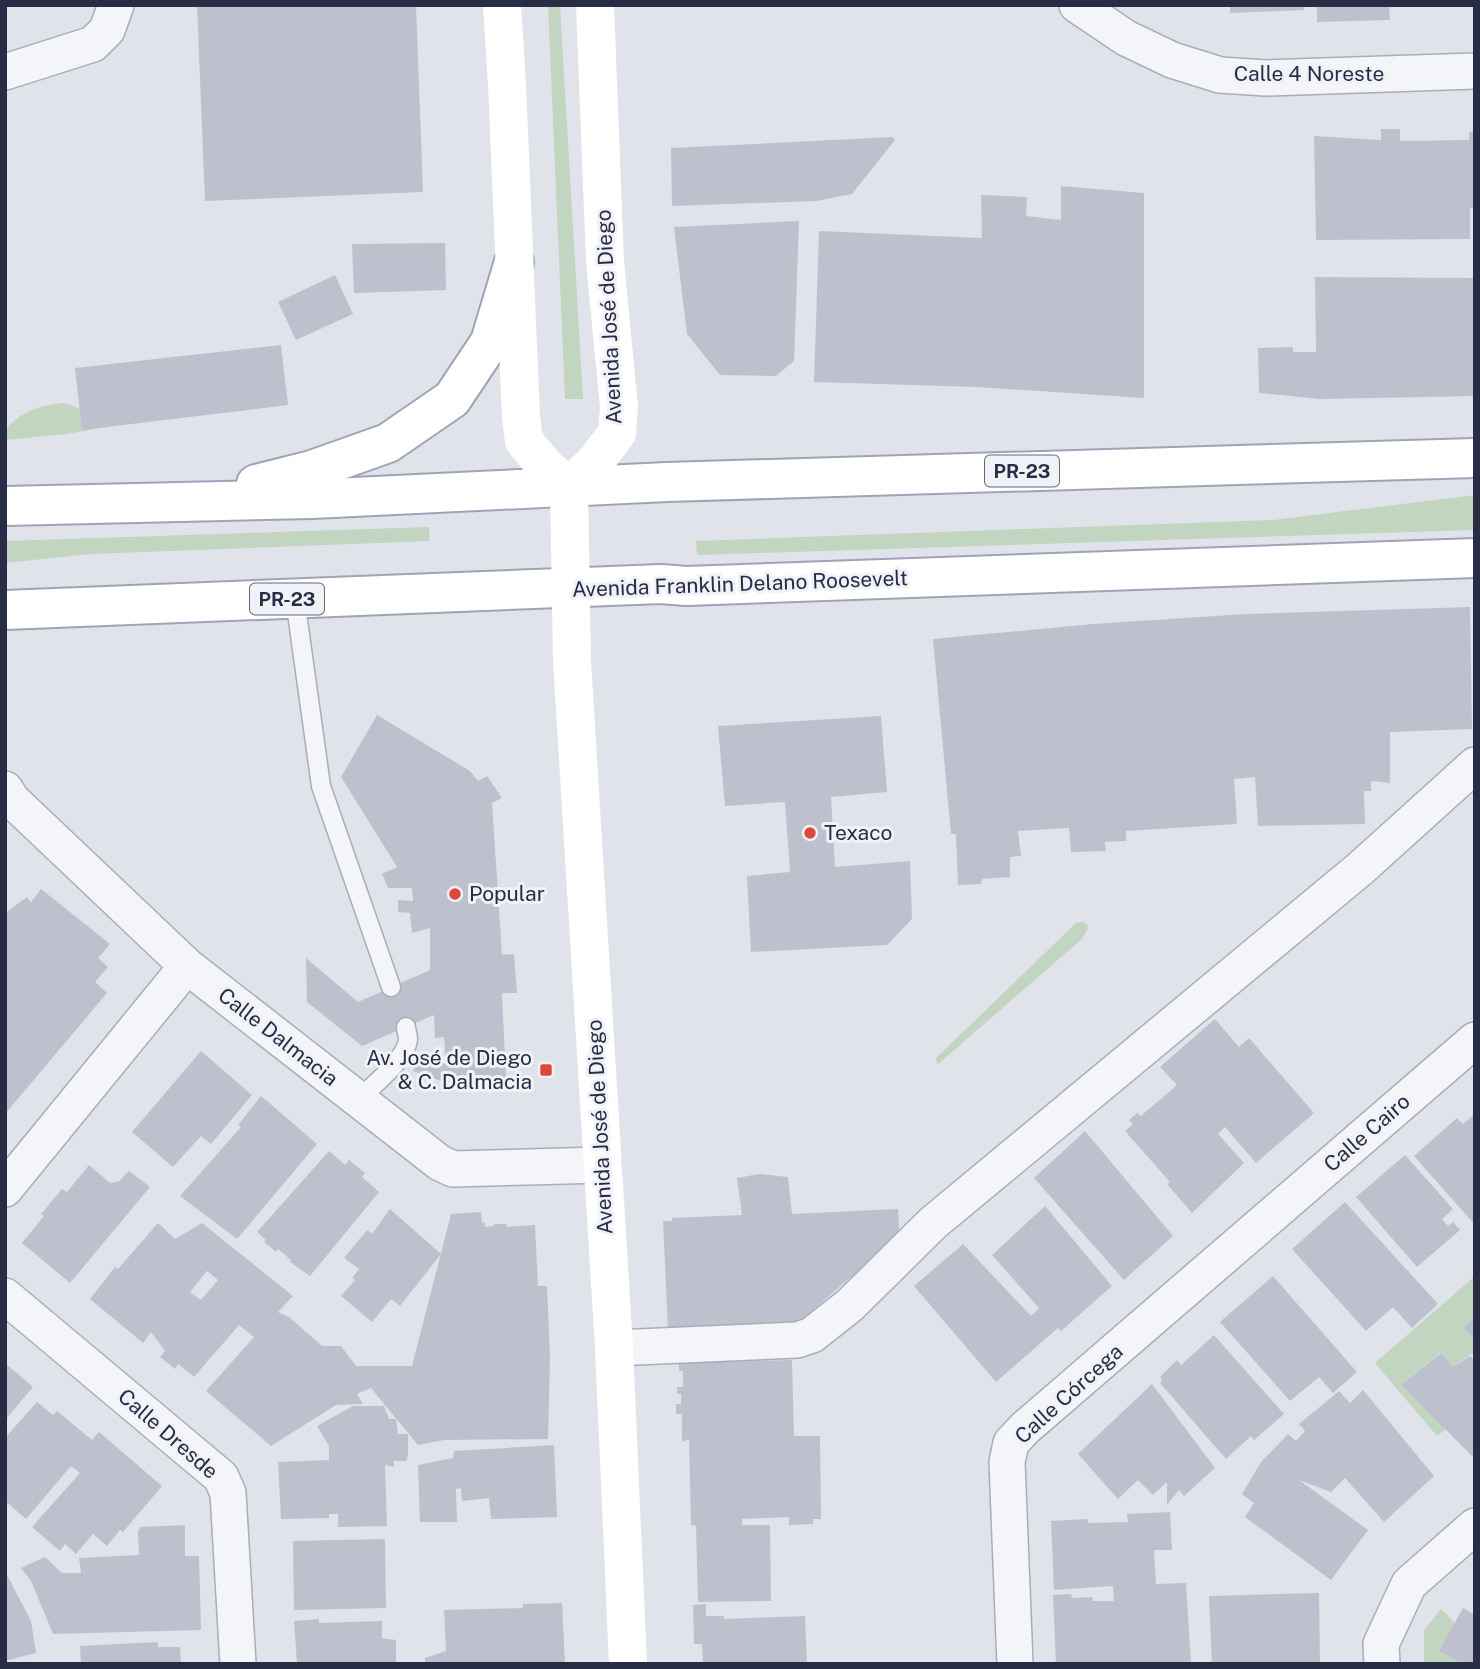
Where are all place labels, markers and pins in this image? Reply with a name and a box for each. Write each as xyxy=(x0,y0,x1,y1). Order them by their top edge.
place label: Texaco xyxy=(824,820,892,845)
marker: Texaco xyxy=(802,825,818,841)
place label: Popular xyxy=(469,881,545,906)
marker: Popular xyxy=(447,886,463,902)
place label: Av. José de Diego & C. Dalmacia xyxy=(366,1045,532,1094)
marker: Av. José de Diego & C. Dalmacia xyxy=(538,1062,554,1078)

